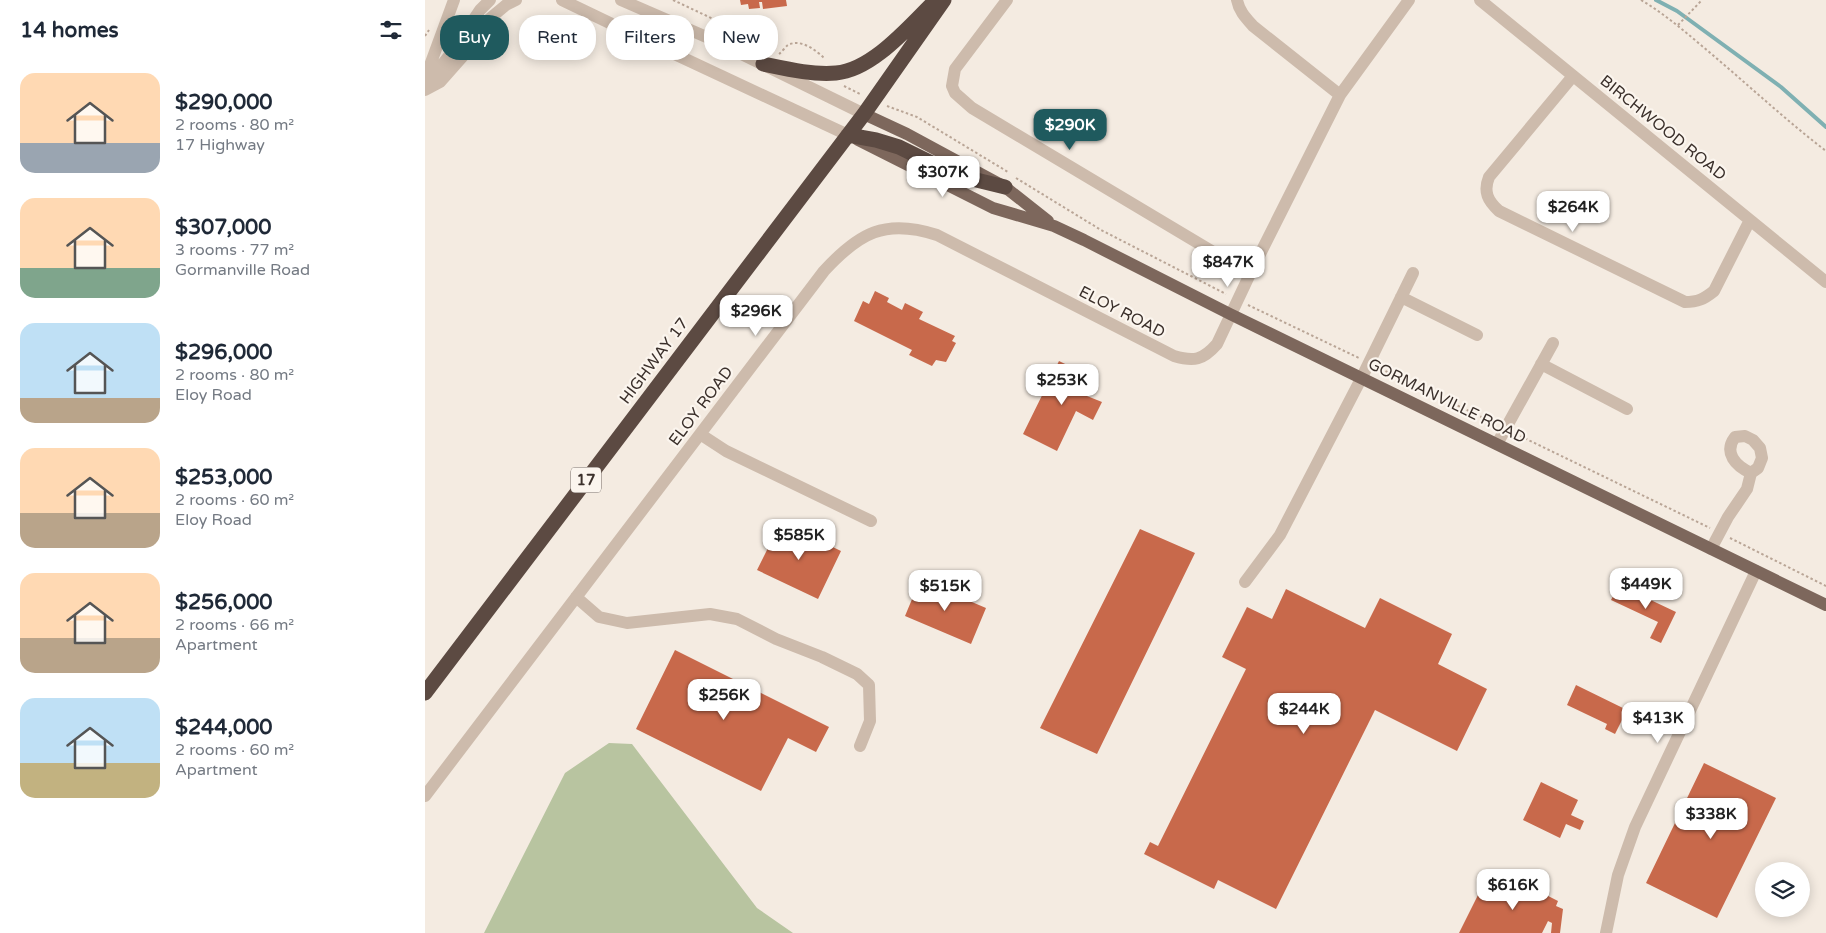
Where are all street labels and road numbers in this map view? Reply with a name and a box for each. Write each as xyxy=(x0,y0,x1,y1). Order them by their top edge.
street label: BIRCHWOOD ROAD xyxy=(1596,71,1730,185)
street label: ELOY ROAD xyxy=(1075,282,1169,342)
street label: HIGHWAY 17 xyxy=(615,314,693,408)
street label: GORMANVILLE ROAD xyxy=(1365,354,1529,448)
street label: ELOY ROAD xyxy=(665,362,737,450)
road number: 17 xyxy=(571,468,601,492)

